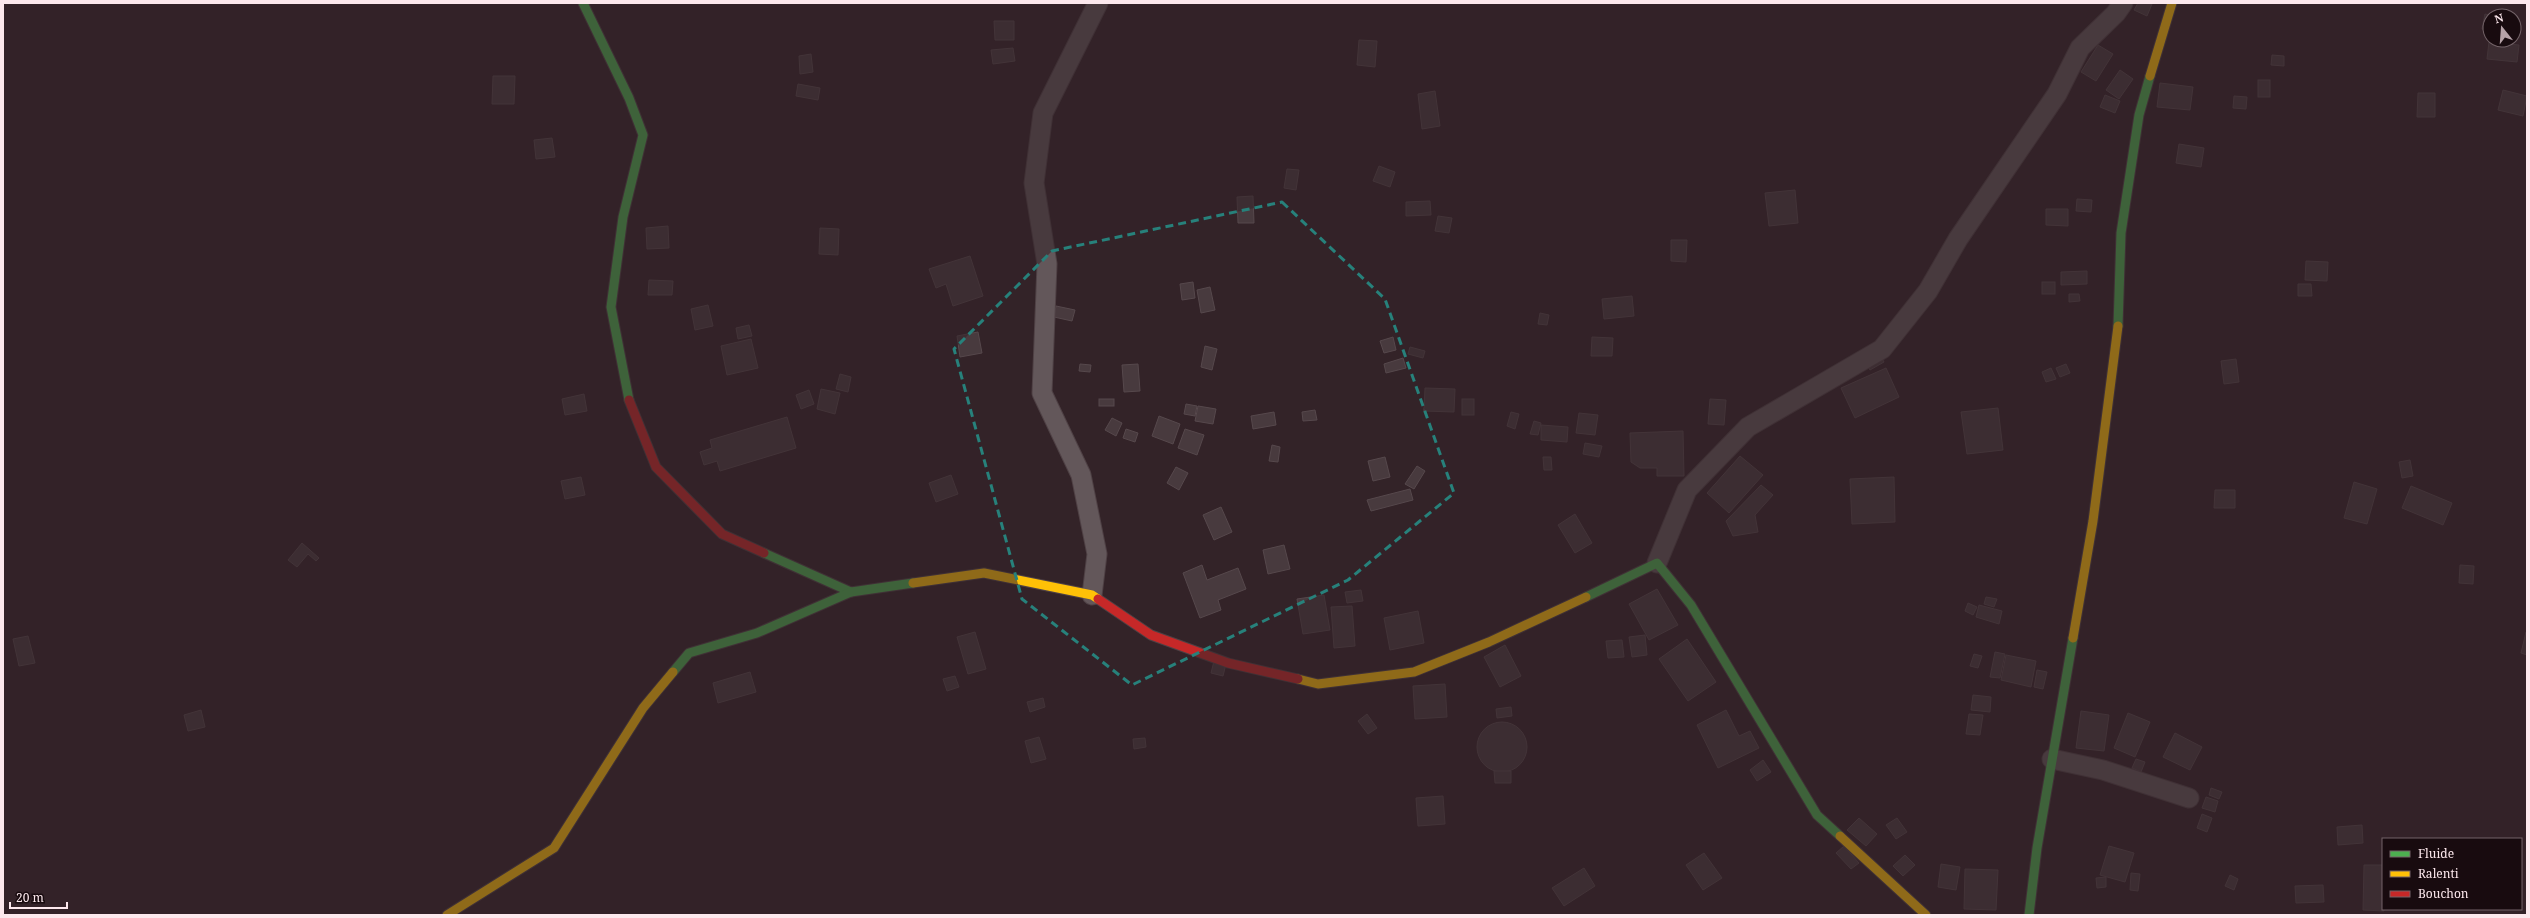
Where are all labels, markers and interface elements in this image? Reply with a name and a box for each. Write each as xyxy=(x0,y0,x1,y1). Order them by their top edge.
north arrow xyxy=(2482,8,2522,48)
text: N xyxy=(2493,9,2506,26)
legend xyxy=(2382,838,2522,910)
text: Fluide xyxy=(2418,845,2454,862)
text: Ralenti xyxy=(2418,865,2459,882)
scale bar xyxy=(10,884,67,910)
text: Bouchon xyxy=(2418,885,2469,902)
text: 20 m xyxy=(16,889,44,906)

